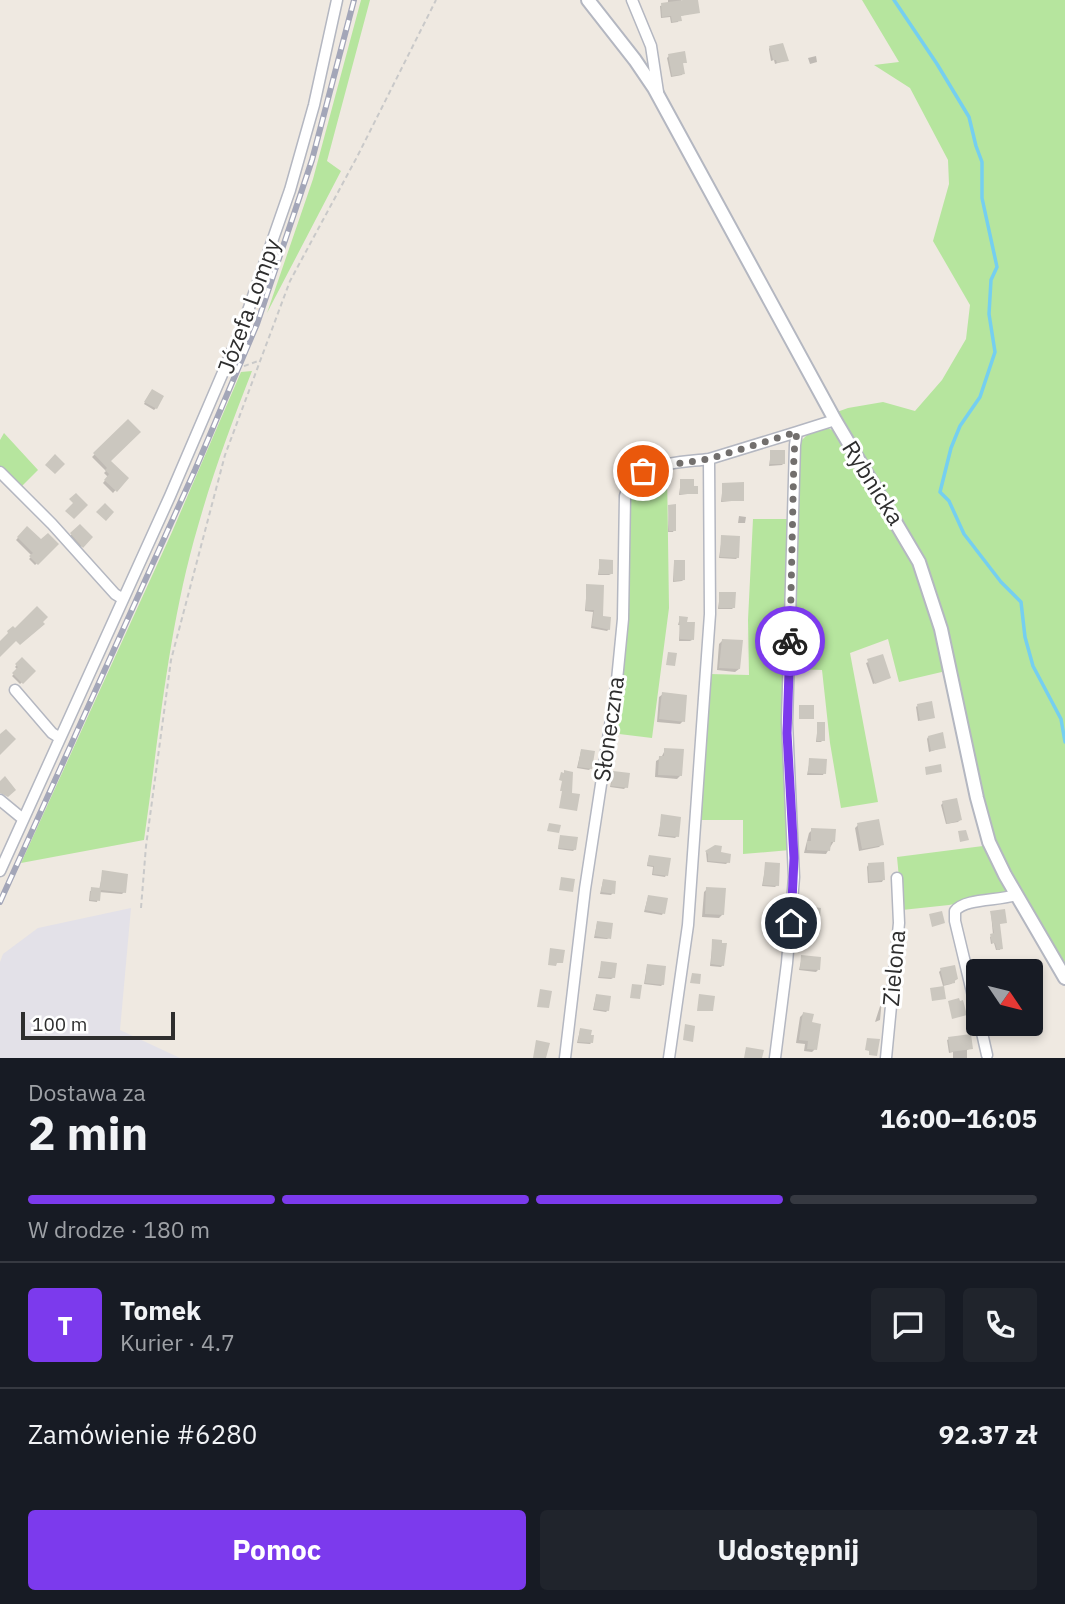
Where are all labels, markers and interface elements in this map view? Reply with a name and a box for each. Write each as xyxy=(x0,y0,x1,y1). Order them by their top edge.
street label: Józefa Lompy xyxy=(210,233,287,377)
street label: Rybnicka xyxy=(836,435,912,530)
pin xyxy=(613,441,673,501)
icon: bag xyxy=(624,452,662,490)
courier xyxy=(755,606,825,676)
icon: bike xyxy=(771,622,809,660)
street label: Słoneczna xyxy=(586,674,630,783)
pin xyxy=(761,893,821,953)
icon: home xyxy=(772,904,810,942)
street label: Zielona xyxy=(875,929,911,1007)
north arrow xyxy=(966,959,1043,1036)
map controls xyxy=(966,959,1043,1036)
scale bar xyxy=(21,1009,175,1041)
text: 100 m xyxy=(32,1012,87,1036)
text: Dostawa za xyxy=(28,1077,146,1107)
text: 16:00–16:05 xyxy=(880,1101,1037,1135)
text: 2 min xyxy=(28,1103,148,1163)
text: W drodze · 180 m xyxy=(28,1214,210,1244)
button: chat xyxy=(871,1288,945,1362)
button: phone xyxy=(963,1288,1037,1362)
text: Tomek xyxy=(120,1293,201,1327)
text: T xyxy=(57,1308,73,1342)
text: Kurier · 4.7 xyxy=(120,1327,235,1357)
text: Zamówienie #6280 xyxy=(28,1417,257,1451)
text: 92.37 zł xyxy=(939,1417,1037,1451)
button: Pomoc xyxy=(28,1510,526,1590)
button: Udostępnij xyxy=(540,1510,1037,1590)

